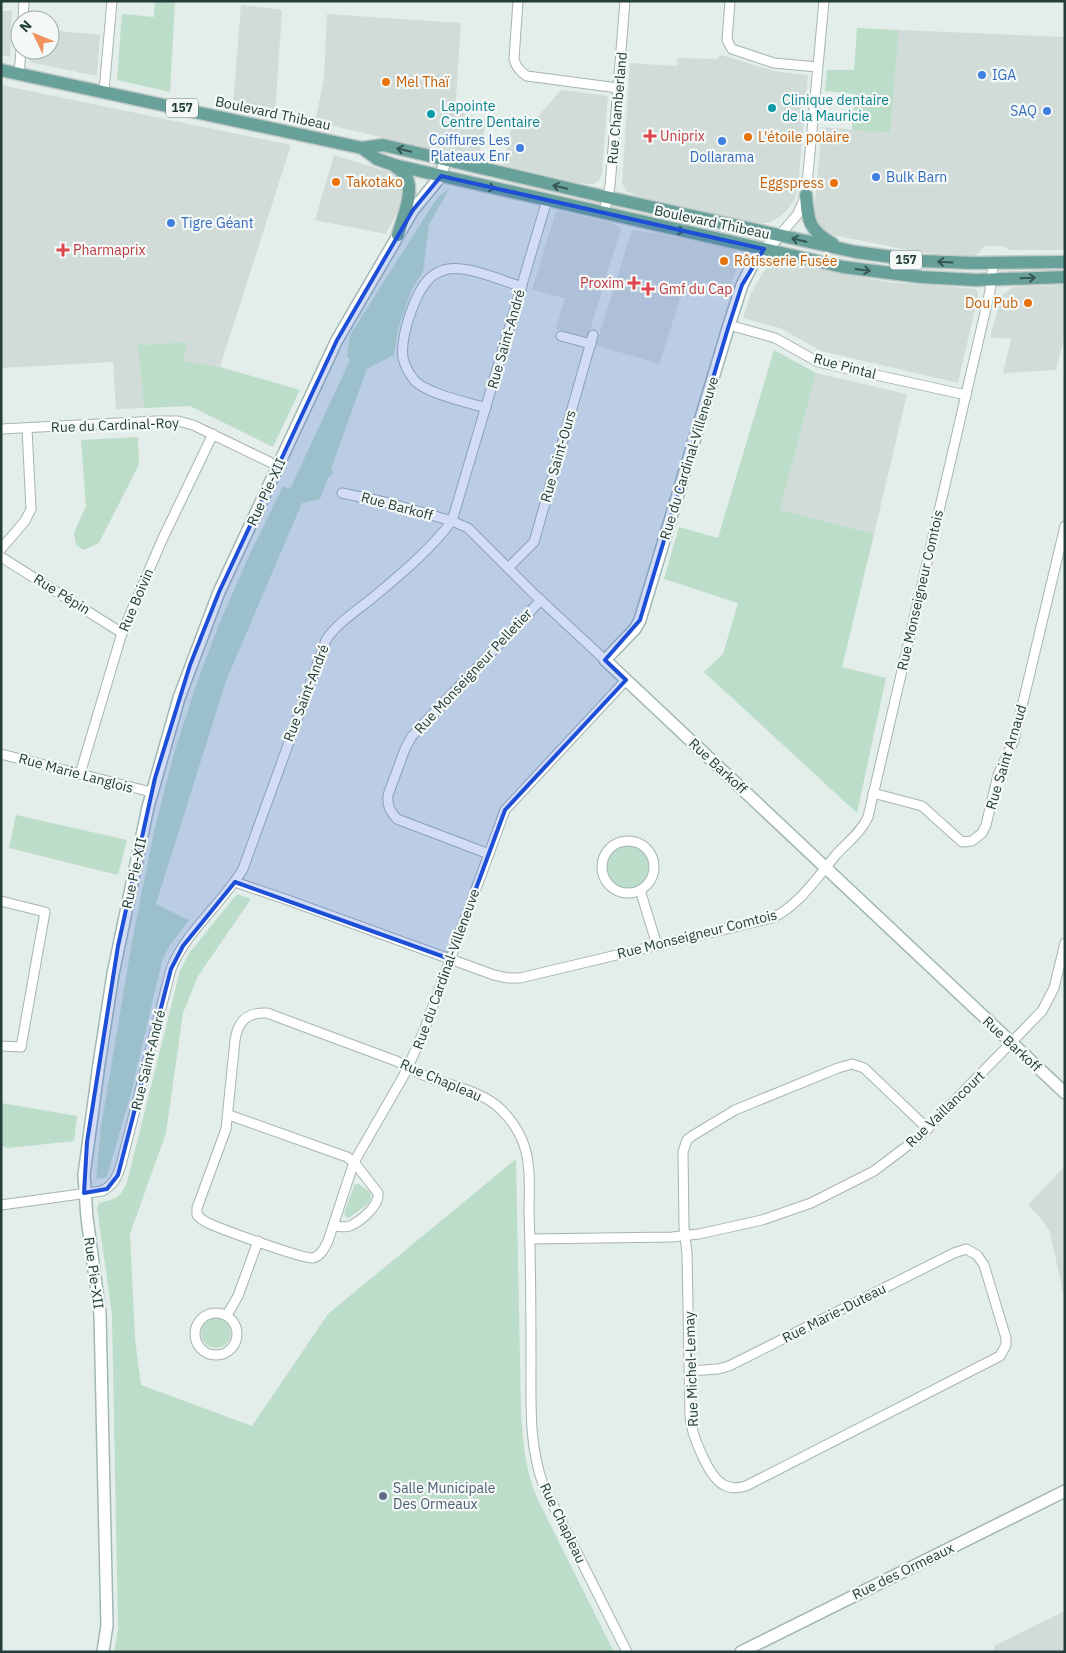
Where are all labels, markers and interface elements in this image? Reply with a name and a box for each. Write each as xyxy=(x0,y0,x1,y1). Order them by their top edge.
north arrow xyxy=(10,10,60,60)
text: N xyxy=(15,16,36,36)
street label: Rue Chamberland xyxy=(603,51,631,165)
place label: IGA xyxy=(992,66,1016,84)
marker: IGA xyxy=(976,69,988,81)
place label: Mel Thaï xyxy=(396,73,450,91)
marker: Mel Thaï xyxy=(380,76,392,88)
place label: Clinique dentaire de la Mauricie xyxy=(782,91,889,125)
street label: Boulevard Thibeau xyxy=(214,92,332,134)
place label: Lapointe Centre Dentaire xyxy=(441,97,540,131)
road number: 157 xyxy=(166,99,198,118)
marker: Clinique dentaire de la Mauricie xyxy=(766,102,778,114)
place label: SAQ xyxy=(1010,102,1037,120)
marker: SAQ xyxy=(1041,105,1053,117)
marker: Lapointe Centre Dentaire xyxy=(425,108,437,120)
place label: Uniprix xyxy=(660,127,705,145)
place label: L'étoile polaire xyxy=(758,128,850,146)
marker: Uniprix xyxy=(644,130,656,142)
place label: Coiffures Les Plateaux Enr xyxy=(429,131,510,165)
marker: L'étoile polaire xyxy=(742,131,754,143)
marker: Dollarama xyxy=(716,135,728,147)
marker: Coiffures Les Plateaux Enr xyxy=(514,142,526,154)
one-way arrow xyxy=(396,145,412,154)
place label: Dollarama xyxy=(690,148,755,166)
place label: Bulk Barn xyxy=(886,168,947,186)
marker: Bulk Barn xyxy=(870,171,882,183)
place label: Takotako xyxy=(346,173,403,191)
place label: Eggspress xyxy=(760,174,824,192)
marker: Takotako xyxy=(330,176,342,188)
marker: Eggspress xyxy=(828,177,840,189)
one-way arrow xyxy=(553,182,569,191)
one-way arrow xyxy=(480,183,496,192)
street label: Boulevard Thibeau xyxy=(653,201,771,243)
place label: Tigre Géant xyxy=(181,214,254,232)
marker: Tigre Géant xyxy=(165,217,177,229)
one-way arrow xyxy=(668,226,684,235)
one-way arrow xyxy=(792,235,808,244)
place label: Pharmaprix xyxy=(73,241,146,259)
marker: Pharmaprix xyxy=(57,244,69,256)
road number: 157 xyxy=(890,250,922,270)
place label: Rôtisserie Fusée xyxy=(734,252,838,270)
marker: Rôtisserie Fusée xyxy=(718,255,730,267)
one-way arrow xyxy=(937,257,953,267)
one-way arrow xyxy=(855,265,871,275)
one-way arrow xyxy=(1020,273,1036,283)
place label: Proxim xyxy=(580,274,624,292)
marker: Proxim xyxy=(628,277,640,289)
place label: Gmf du Cap xyxy=(659,280,732,298)
marker: Gmf du Cap xyxy=(641,282,655,296)
street label: Rue Saint-André xyxy=(483,287,529,391)
place label: Dou Pub xyxy=(965,294,1018,312)
marker: Dou Pub xyxy=(1022,297,1034,309)
street label: Rue Pintal xyxy=(812,349,878,383)
street label: Rue du Cardinal-Villeneuve xyxy=(656,374,723,542)
street label: Rue Saint-Ours xyxy=(536,408,580,504)
street label: Rue du Cardinal-Roy xyxy=(51,414,179,436)
street label: Rue Pie-XII xyxy=(243,455,289,529)
street label: Rue Barkoff xyxy=(359,488,435,524)
street label: Rue Monseigneur Comtois xyxy=(893,508,947,672)
street label: Rue Boivin xyxy=(115,566,157,634)
street label: Rue Pépin xyxy=(30,570,94,618)
street label: Rue Monseigneur Pelletier xyxy=(410,605,536,737)
street label: Rue Saint-André xyxy=(279,642,333,744)
street label: Rue Saint Arnaud xyxy=(981,702,1031,812)
street label: Rue Barkoff xyxy=(685,734,751,798)
street label: Rue Marie Langlois xyxy=(17,749,136,797)
street label: Rue Pie-XII xyxy=(118,836,150,910)
street label: Rue du Cardinal-Villeneuve xyxy=(409,886,484,1052)
street label: Rue Monseigneur Comtois xyxy=(615,905,779,963)
street label: Rue Saint-André xyxy=(127,1008,169,1112)
street label: Rue Barkoff xyxy=(979,1012,1045,1076)
street label: Rue Chapleau xyxy=(397,1055,485,1105)
street label: Rue Vaillancourt xyxy=(902,1067,988,1151)
street label: Rue Pie-XII xyxy=(80,1236,108,1310)
street label: Rue Marie-Duteau xyxy=(779,1279,889,1347)
street label: Rue Michel-Lemay xyxy=(680,1311,702,1427)
place label: Salle Municipale Des Ormeaux xyxy=(393,1479,496,1513)
street label: Rue Chapleau xyxy=(536,1480,590,1566)
marker: Salle Municipale Des Ormeaux xyxy=(377,1490,389,1502)
street label: Rue des Ormeaux xyxy=(849,1539,957,1603)

